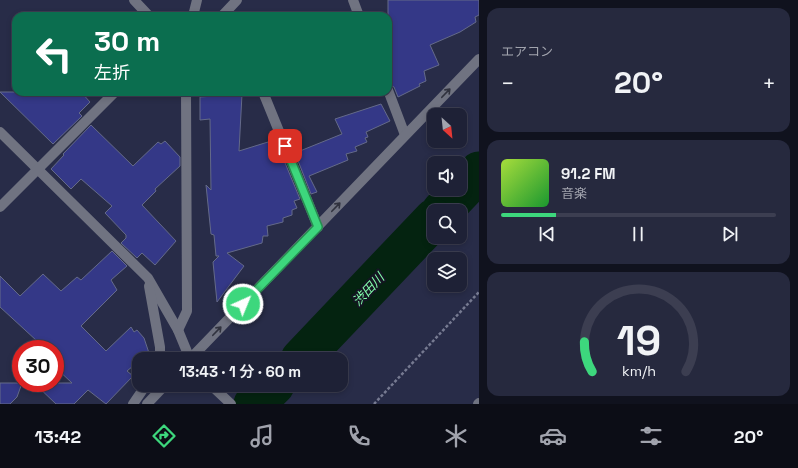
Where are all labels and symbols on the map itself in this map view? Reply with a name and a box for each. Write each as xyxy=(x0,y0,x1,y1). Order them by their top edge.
one-way arrow xyxy=(441,88,451,98)
north arrow xyxy=(427,108,467,148)
pin xyxy=(268,129,302,163)
one-way arrow xyxy=(332,202,341,212)
water label: 渋田川 xyxy=(349,268,389,309)
position arrow xyxy=(222,283,264,325)
one-way arrow xyxy=(212,326,222,336)
speed limit sign: 30 xyxy=(12,340,64,392)

